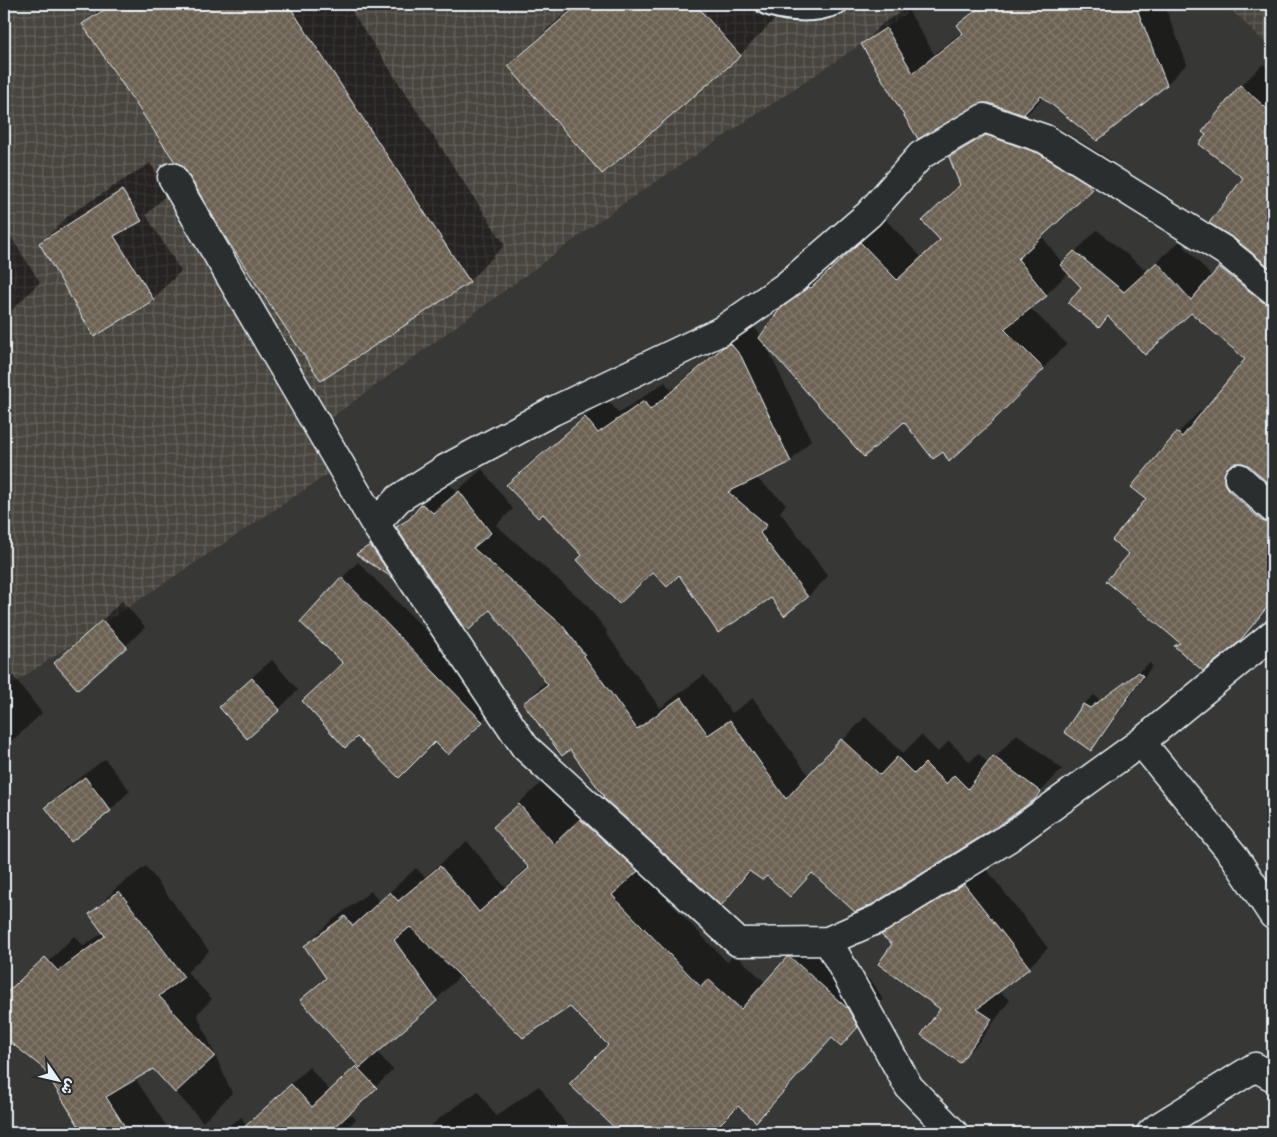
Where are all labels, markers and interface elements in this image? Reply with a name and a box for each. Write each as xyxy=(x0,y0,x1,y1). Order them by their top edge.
north arrow xyxy=(32,1054,82,1104)
text: ش xyxy=(55,1074,81,1099)

